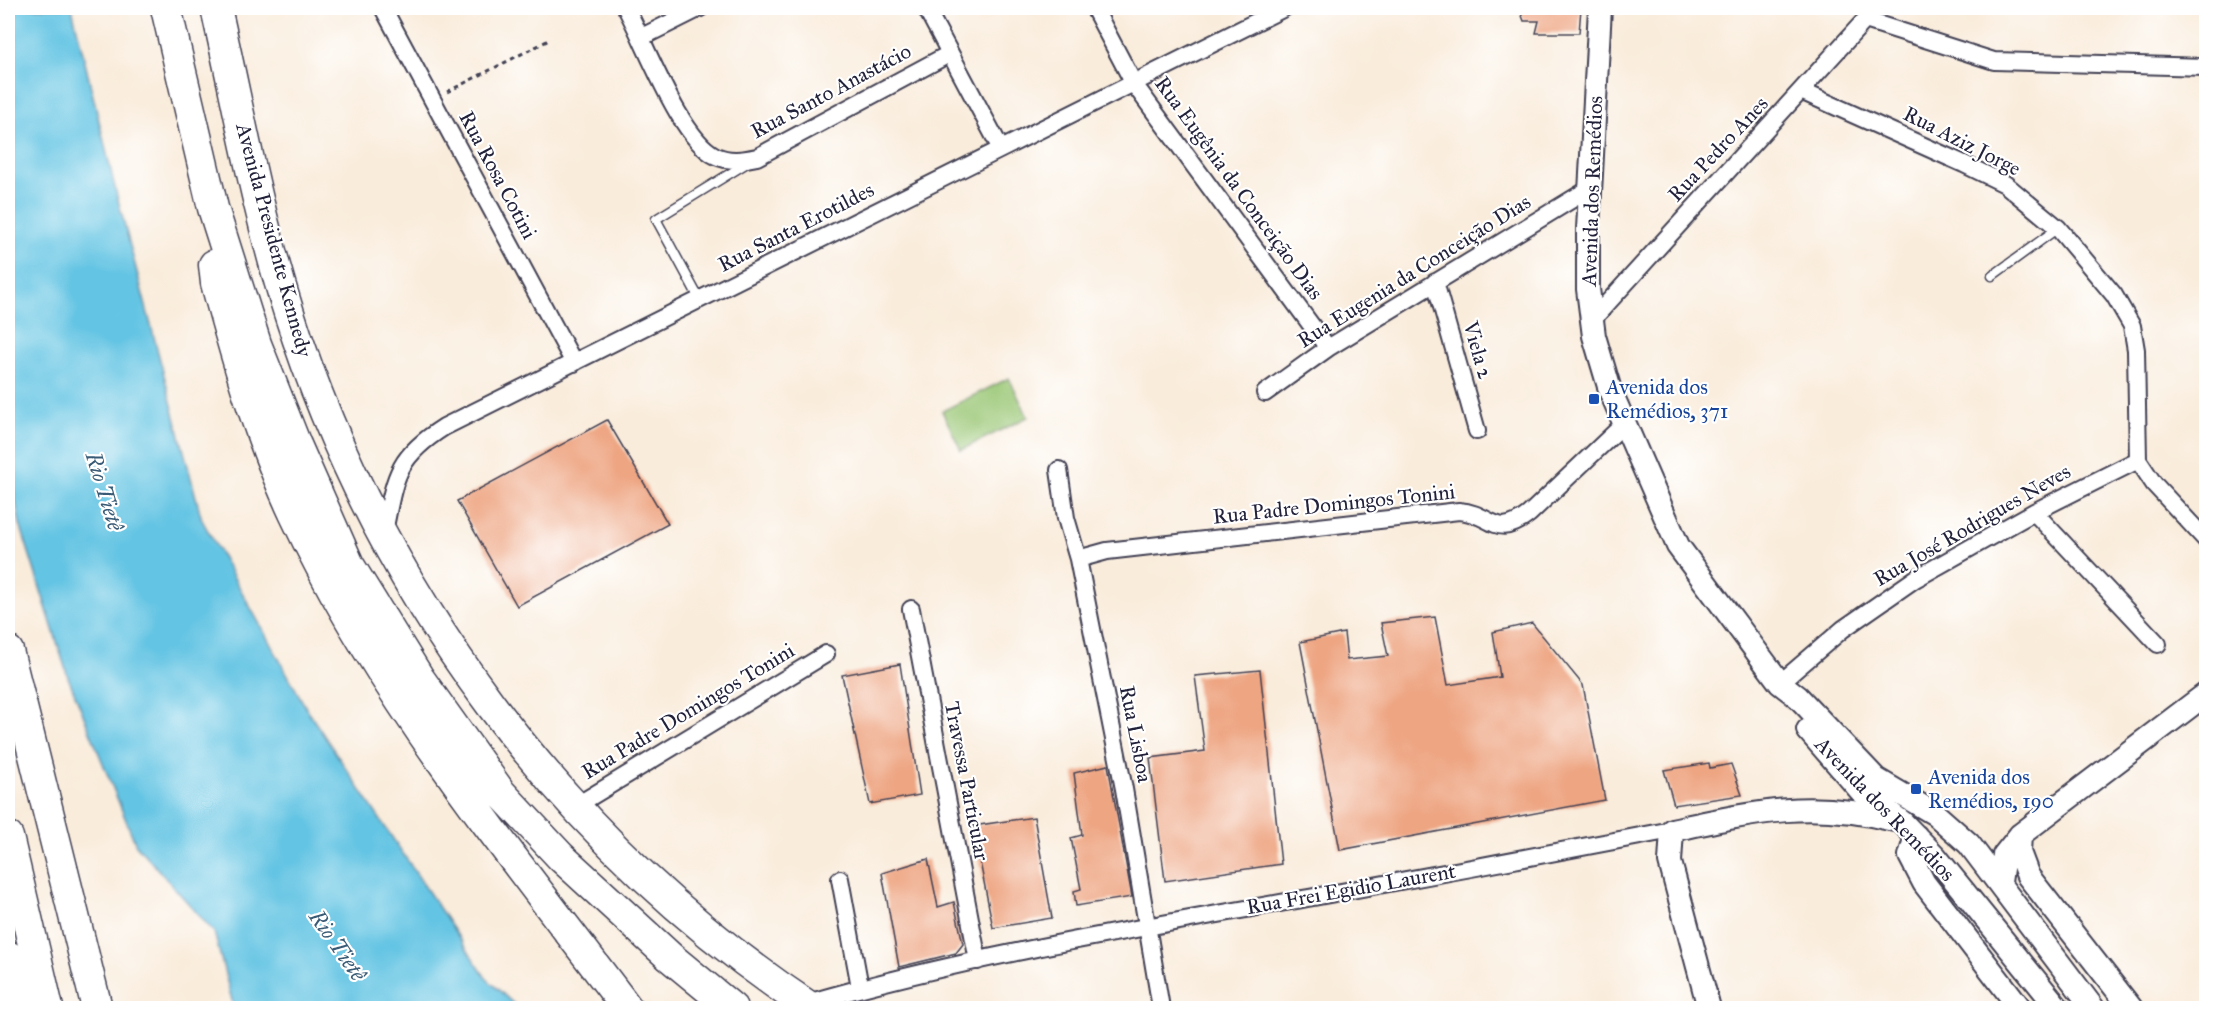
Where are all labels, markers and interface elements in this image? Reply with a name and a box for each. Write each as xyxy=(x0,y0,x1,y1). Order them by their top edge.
street label: Rua Santo Anastácio xyxy=(746,38,916,144)
street label: Rua Eugênia da Conceição Dias xyxy=(1149,71,1329,305)
street label: Rua Pedro Anes xyxy=(1662,91,1774,207)
street label: Avenida dos Remédios xyxy=(1576,95,1608,288)
street label: Rua Aziz Jorge xyxy=(1899,100,2025,182)
street label: Rua Rosa Cotini xyxy=(453,107,543,244)
street label: Avenida Presidente Kennedy xyxy=(230,119,318,361)
street label: Rua Santa Erotildes xyxy=(714,176,878,278)
street label: Rua Eugenia da Conceição Dias xyxy=(1293,188,1535,354)
street label: Viela 2 xyxy=(1457,317,1499,382)
place label: Avenida dos Remédios, 371 xyxy=(1605,374,1728,424)
marker: Avenida dos Remédios, 371 xyxy=(1587,392,1601,406)
water label: Rio Tietê xyxy=(80,448,130,535)
street label: Rua José Rodrigues Neves xyxy=(1869,458,2075,592)
street label: Rua Padre Domingos Tonini xyxy=(1211,478,1457,530)
street label: Rua Padre Domingos Tonini xyxy=(577,637,799,785)
street label: Rua Lisboa xyxy=(1114,683,1158,785)
street label: Travessa Particular xyxy=(939,699,995,863)
street label: Avenida dos Remédios xyxy=(1809,731,1961,887)
place label: Avenida dos Remédios, 190 xyxy=(1927,764,2054,814)
marker: Avenida dos Remédios, 190 xyxy=(1909,782,1923,796)
street label: Rua Frei Egidio Laurent xyxy=(1244,858,1458,920)
water label: Rio Tietê xyxy=(303,904,373,988)

